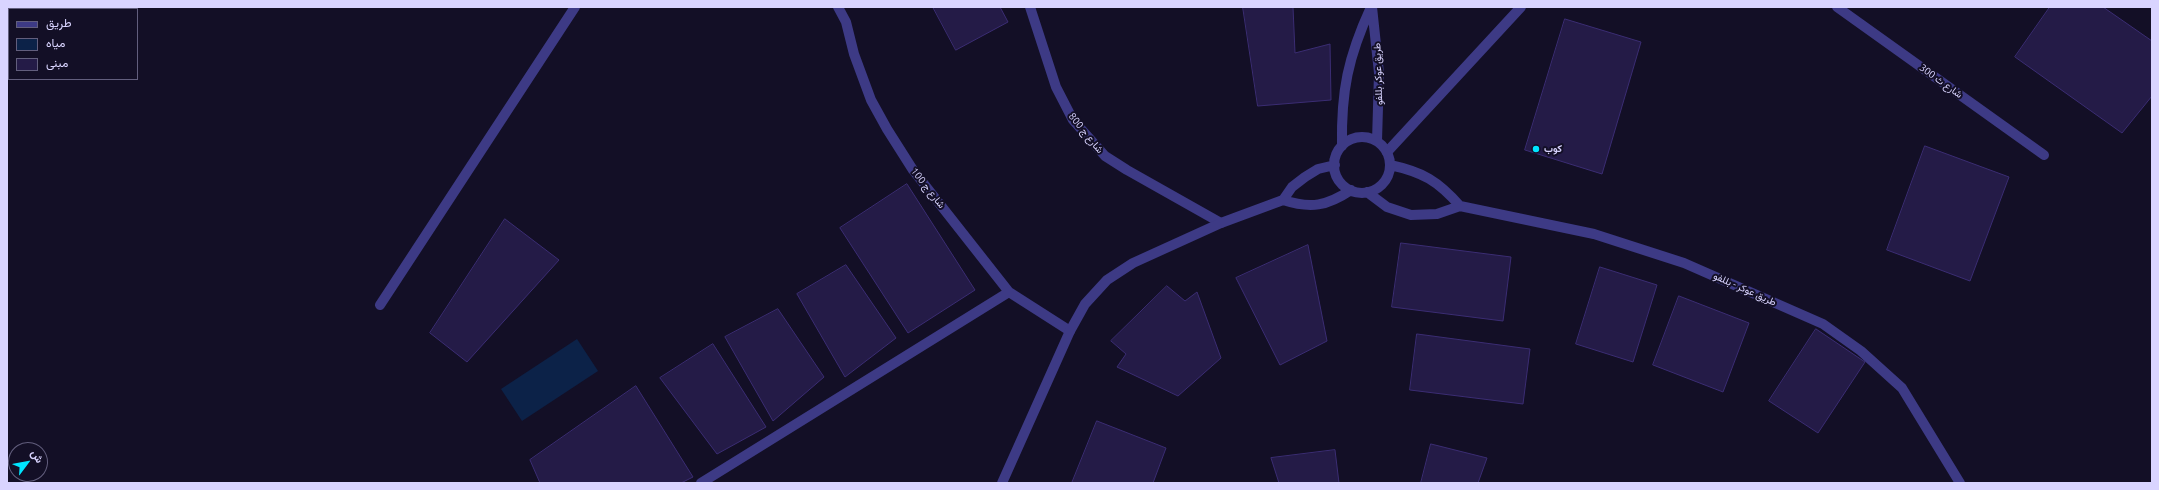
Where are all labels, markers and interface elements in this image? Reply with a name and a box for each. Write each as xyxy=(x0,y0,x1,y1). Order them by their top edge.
legend xyxy=(8,8,138,80)
text: طريق xyxy=(46,16,71,29)
text: مياه xyxy=(46,36,65,49)
street label: طريق عوكر بللفو xyxy=(1371,43,1385,105)
text: مبنى xyxy=(46,56,68,69)
street label: شارع ث 300 xyxy=(1917,61,1965,101)
street label: شارع ج 800 xyxy=(1066,110,1106,156)
place label: كوب xyxy=(1544,143,1562,155)
marker: كوب xyxy=(1531,144,1541,154)
street label: شارع ج 100 xyxy=(908,165,948,211)
street label: طريق عوكر - بللفو xyxy=(1712,270,1778,308)
north arrow xyxy=(8,442,48,482)
text: ش xyxy=(29,447,46,465)

